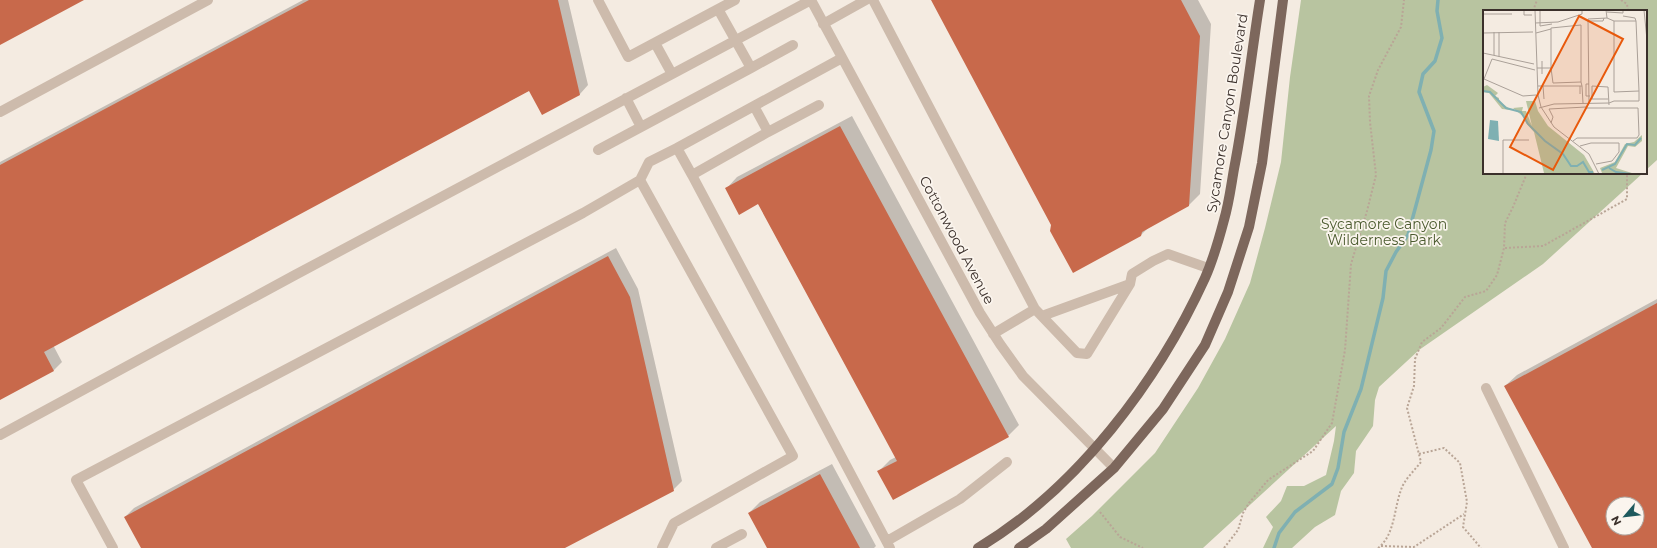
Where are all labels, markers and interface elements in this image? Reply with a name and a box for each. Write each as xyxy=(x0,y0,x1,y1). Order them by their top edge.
inset map xyxy=(1483,10,1647,174)
street label: Sycamore Canyon Boulevard xyxy=(1202,12,1252,214)
street label: Cottonwood Avenue xyxy=(915,173,999,307)
park label: Sycamore Canyon Wilderness Park xyxy=(1321,215,1447,249)
north arrow xyxy=(1605,496,1645,536)
text: N xyxy=(1608,513,1624,528)

